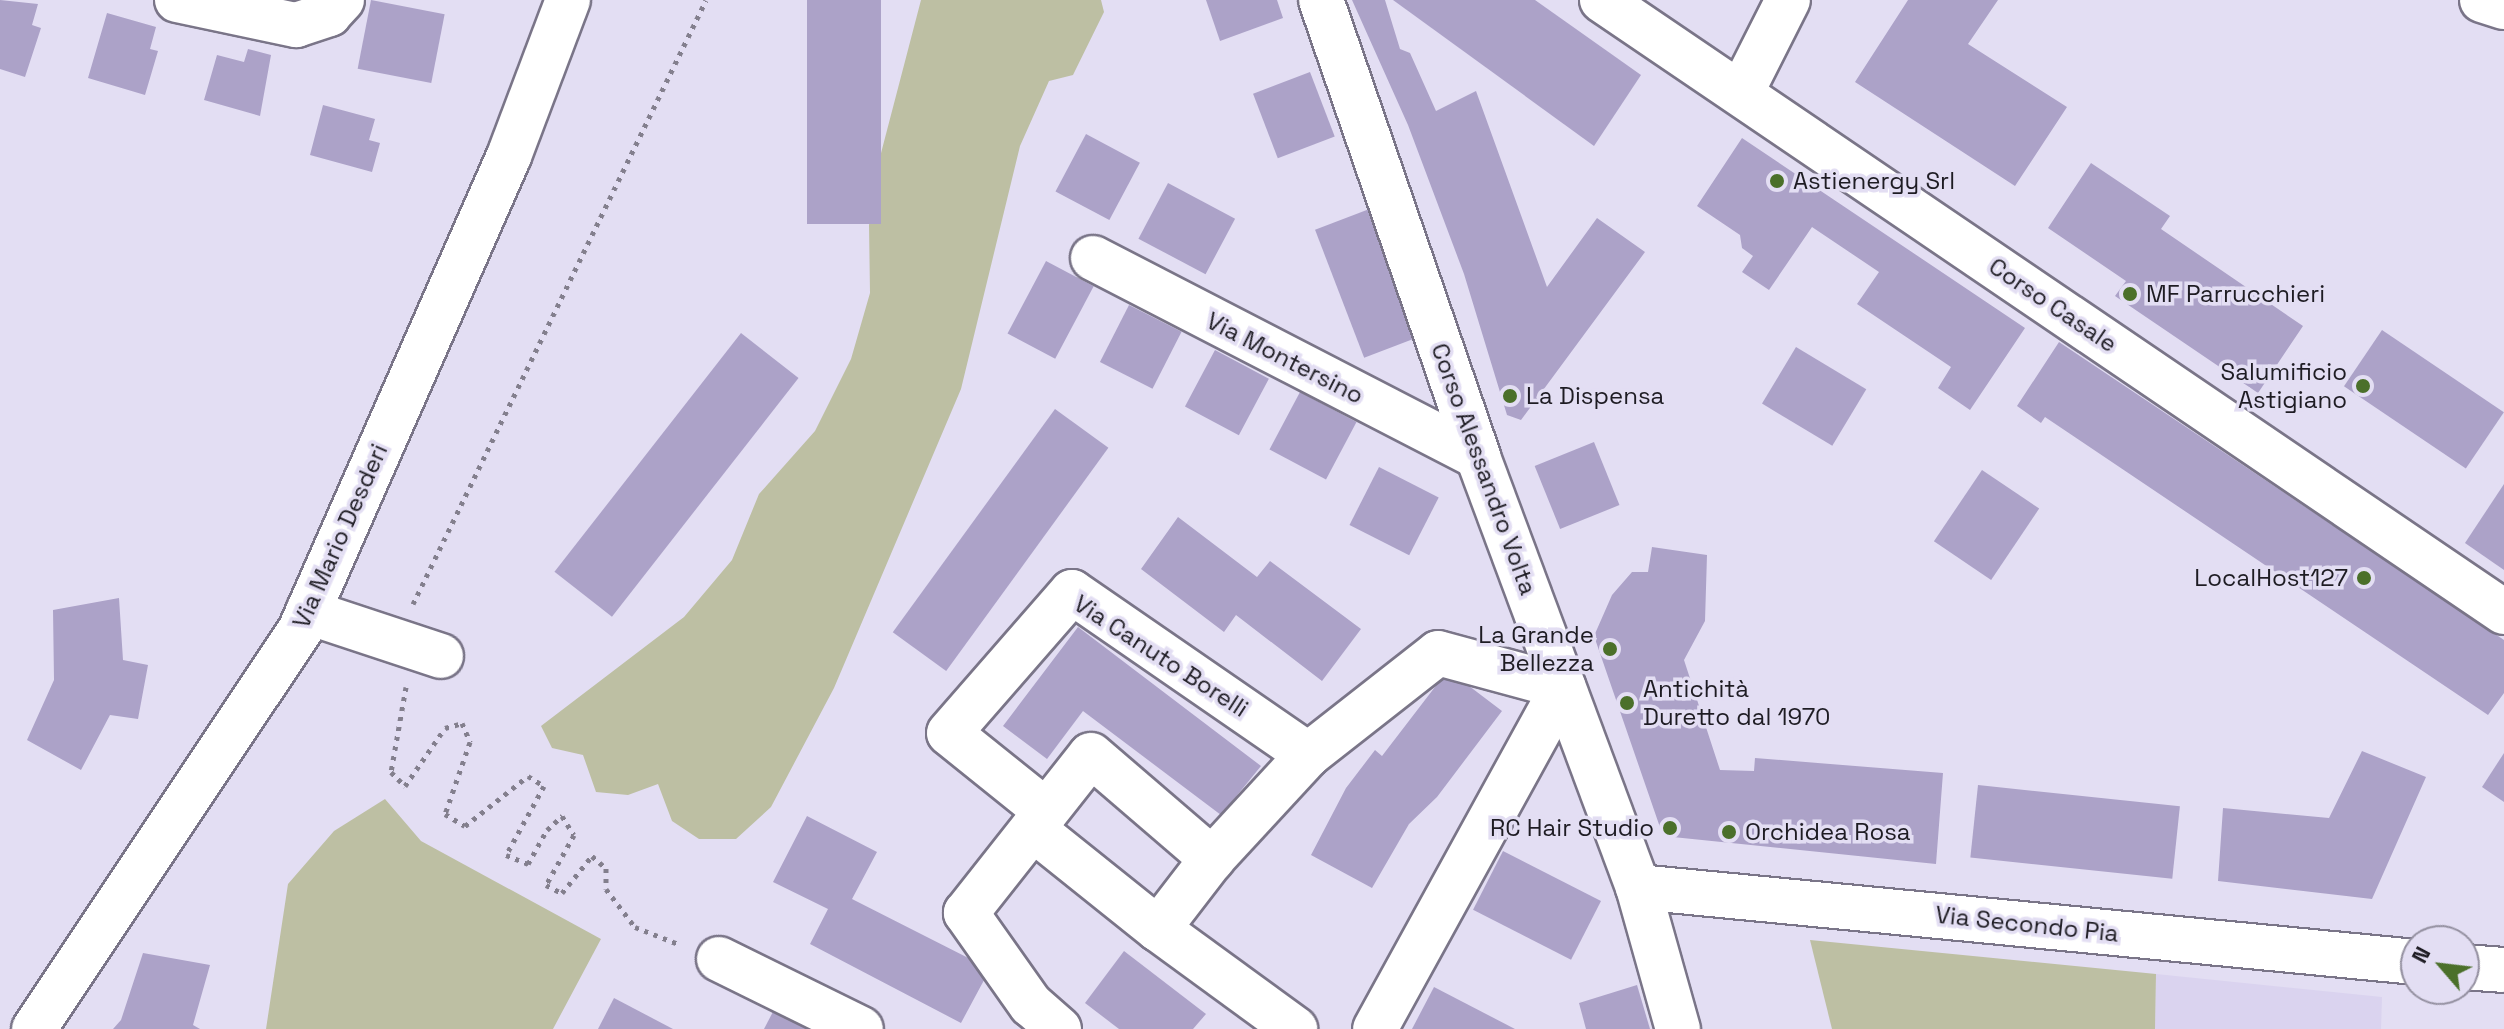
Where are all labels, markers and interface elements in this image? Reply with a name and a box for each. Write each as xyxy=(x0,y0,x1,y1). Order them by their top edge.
place label: Astienergy Srl xyxy=(1793,167,1955,195)
marker: Astienergy Srl xyxy=(1768,172,1786,190)
street label: Corso Casale xyxy=(1983,252,2123,358)
place label: MF Parrucchieri xyxy=(2146,280,2325,308)
marker: MF Parrucchieri xyxy=(2121,285,2139,303)
street label: Via Montersino xyxy=(1202,306,1368,410)
street label: Corso Alessandro Volta xyxy=(1425,339,1543,599)
place label: Salumificio Astigiano xyxy=(2220,358,2347,414)
marker: Salumificio Astigiano xyxy=(2354,377,2372,395)
place label: La Dispensa xyxy=(1526,382,1664,410)
marker: La Dispensa xyxy=(1501,387,1519,405)
street label: Via Mario Desderi xyxy=(286,439,394,633)
place label: LocalHost127 xyxy=(2194,564,2348,592)
marker: LocalHost127 xyxy=(2355,569,2373,587)
street label: Via Canuto Borelli xyxy=(1068,589,1254,723)
place label: La Grande Bellezza xyxy=(1478,621,1594,677)
marker: La Grande Bellezza xyxy=(1601,640,1619,658)
place label: Antichità Duretto dal 1970 xyxy=(1643,675,1831,731)
marker: Antichità Duretto dal 1970 xyxy=(1618,694,1636,712)
place label: RC Hair Studio xyxy=(1490,814,1654,842)
place label: Orchidea Rosa xyxy=(1745,818,1911,846)
marker: RC Hair Studio xyxy=(1661,819,1679,837)
marker: Orchidea Rosa xyxy=(1720,823,1738,841)
street label: Via Secondo Pia xyxy=(1934,900,2120,948)
north arrow xyxy=(2400,925,2480,1005)
text: N xyxy=(2405,942,2436,968)

